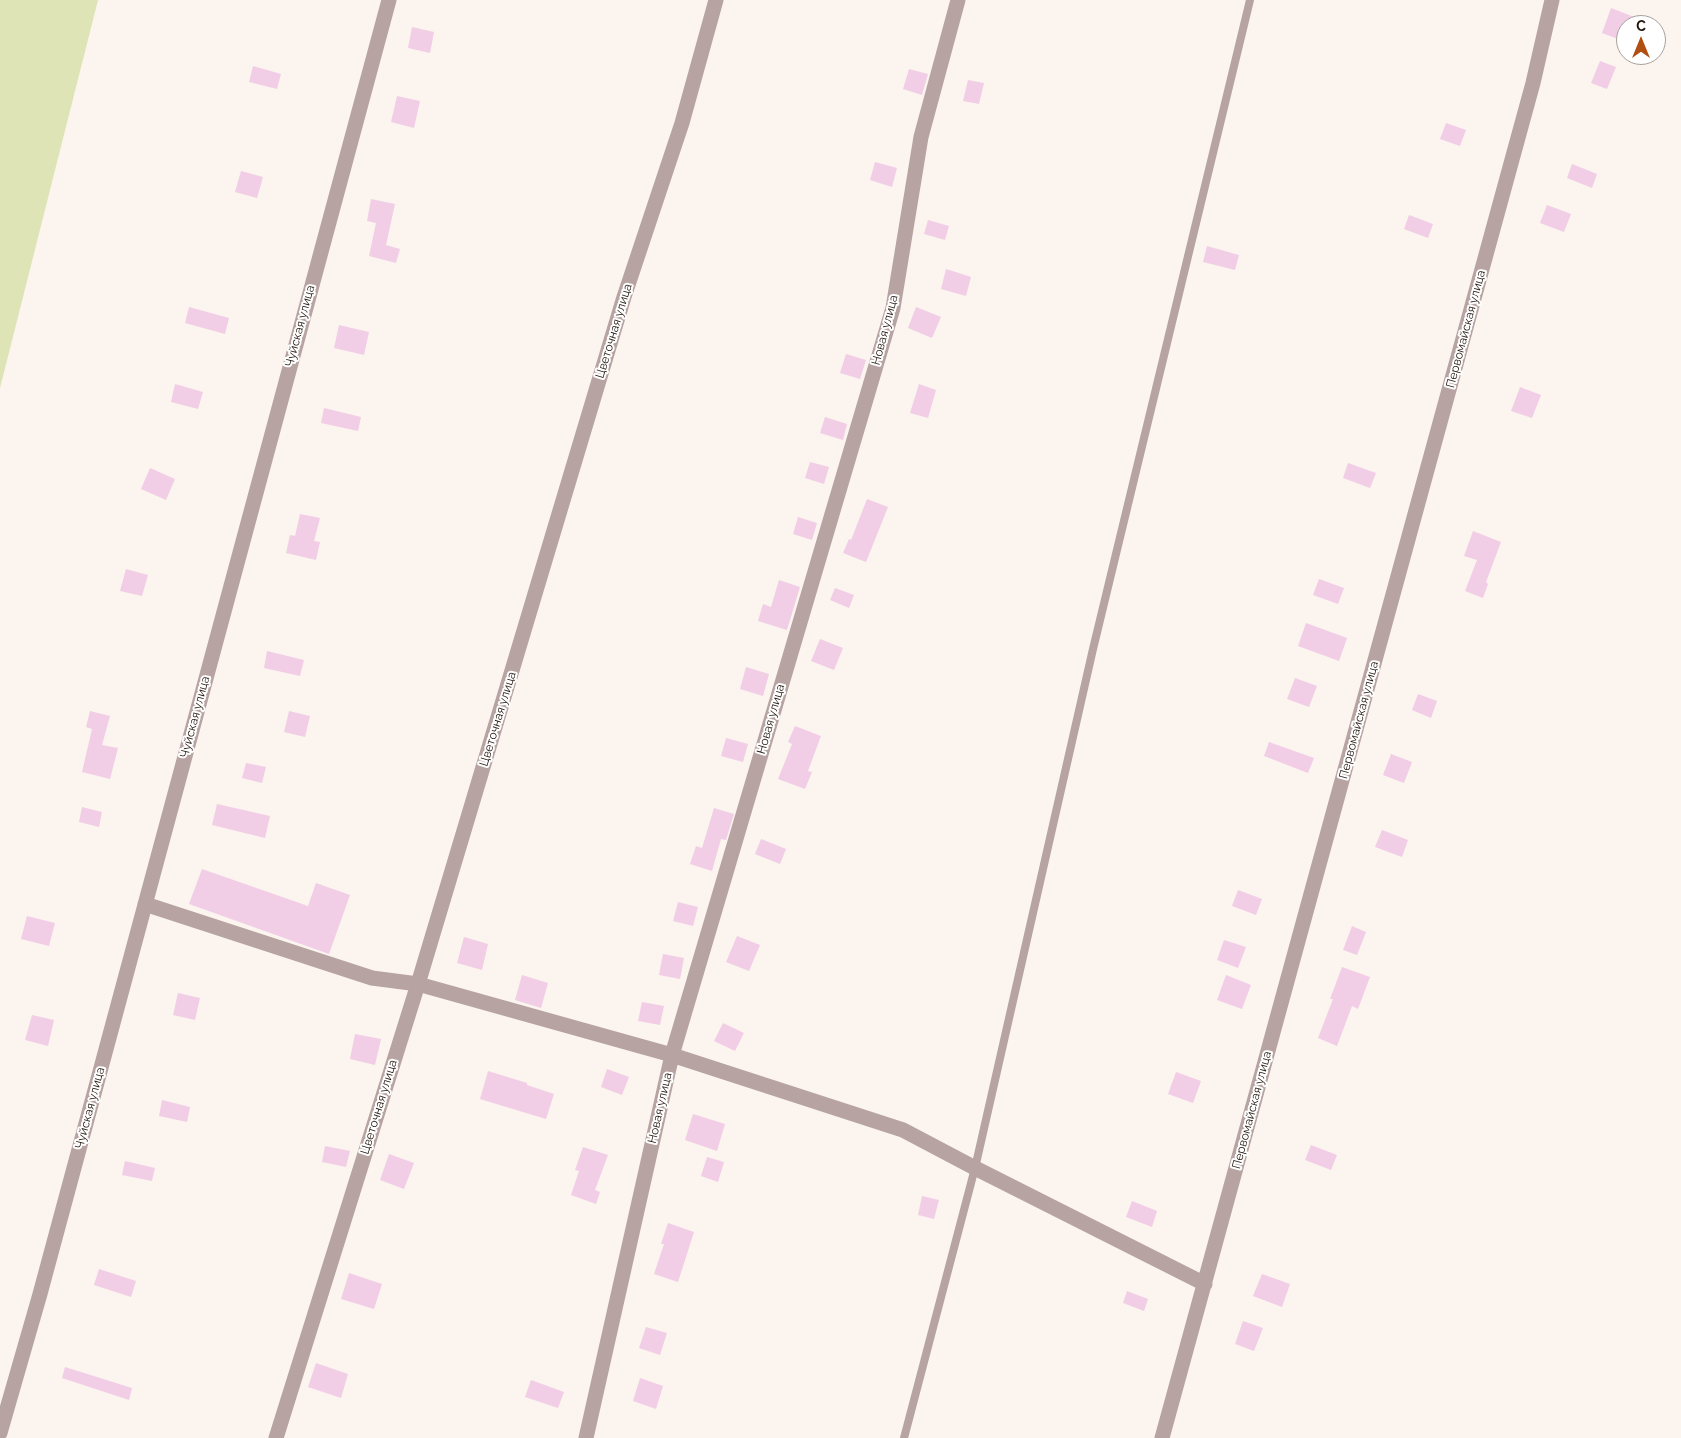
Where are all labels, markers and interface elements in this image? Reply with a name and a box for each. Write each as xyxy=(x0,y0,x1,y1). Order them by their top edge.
north arrow xyxy=(1616,15,1666,65)
text: С xyxy=(1636,18,1646,34)
street label: Первомайская улица xyxy=(1443,269,1489,389)
street label: Цветочная улица xyxy=(593,282,635,380)
street label: Чуйская улица xyxy=(282,284,318,368)
street label: Новая улица xyxy=(869,293,901,367)
street label: Первомайская улица xyxy=(1336,660,1382,780)
street label: Цветочная улица xyxy=(477,670,519,768)
street label: Чуйская улица xyxy=(177,675,213,759)
street label: Новая улица xyxy=(754,682,788,756)
street label: Первомайская улица xyxy=(1229,1050,1275,1170)
street label: Цветочная улица xyxy=(358,1058,400,1156)
street label: Чуйская улица xyxy=(72,1066,108,1150)
street label: Новая улица xyxy=(645,1071,675,1145)

